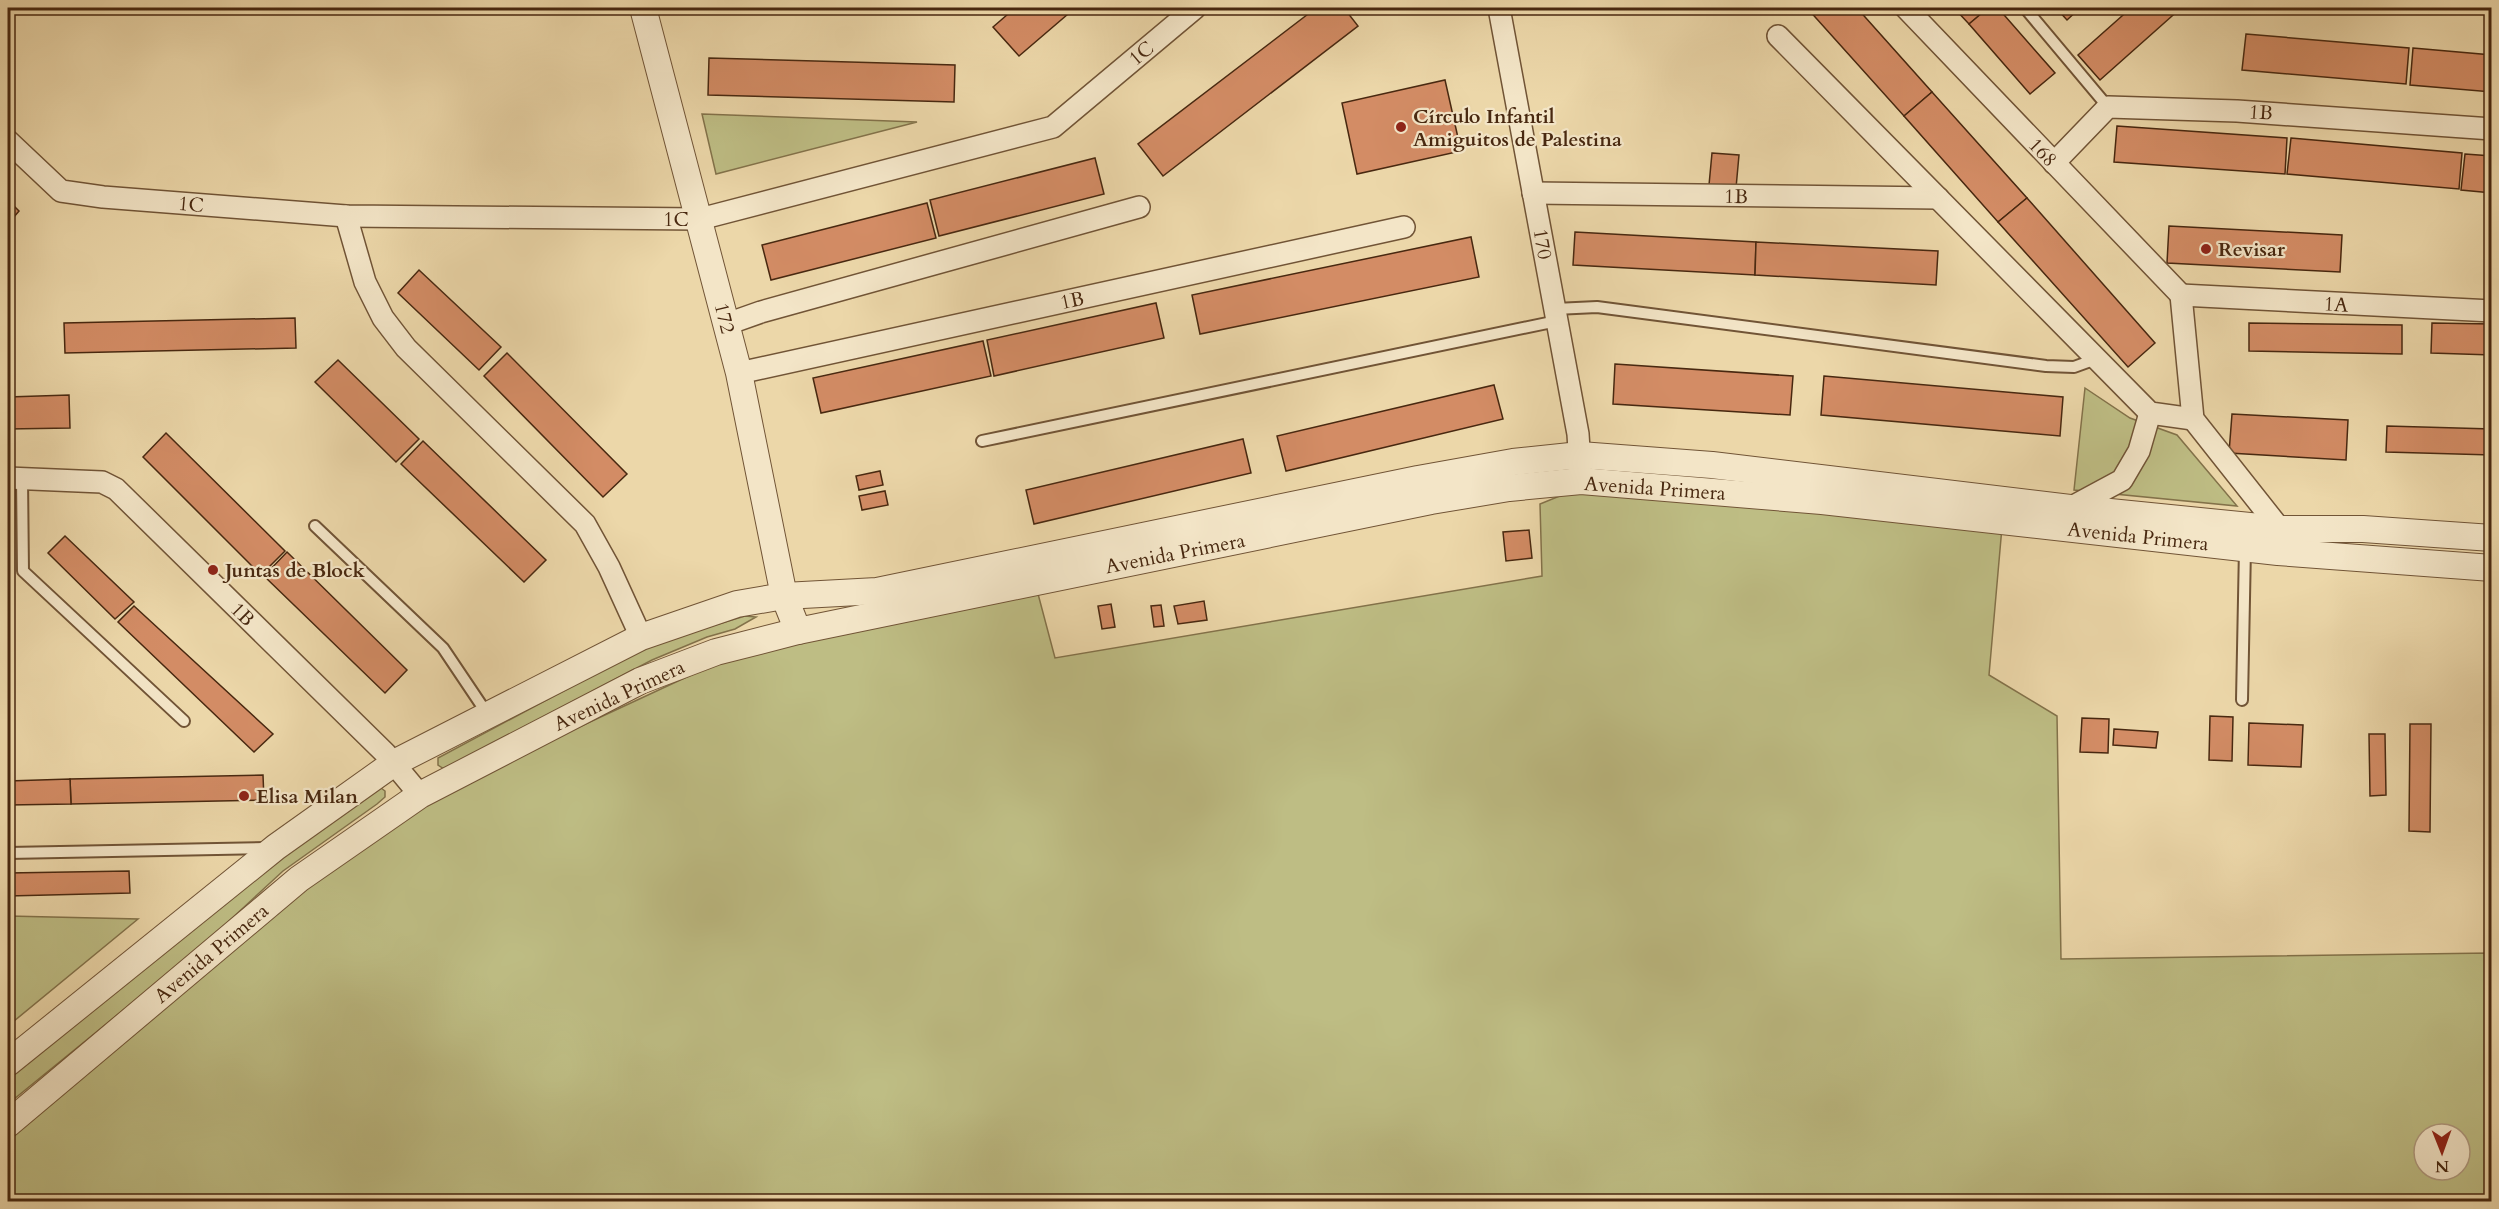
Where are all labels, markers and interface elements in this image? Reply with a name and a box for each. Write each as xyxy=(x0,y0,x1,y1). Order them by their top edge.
street label: 1C xyxy=(1123,35,1160,72)
street label: 1B xyxy=(2248,98,2274,127)
place label: Círculo Infantil Amiguitos de Palestina xyxy=(1413,103,1622,153)
marker: Círculo Infantil Amiguitos de Palestina xyxy=(1394,120,1408,134)
street label: 168 xyxy=(2022,132,2063,173)
street label: 1B xyxy=(1724,183,1748,210)
street label: 1C xyxy=(177,190,205,219)
street label: 1C xyxy=(663,206,689,233)
street label: 170 xyxy=(1527,227,1558,262)
place label: Revisar xyxy=(2218,236,2286,263)
marker: Revisar xyxy=(2199,242,2213,256)
street label: 1B xyxy=(1058,285,1087,316)
street label: 1A xyxy=(2323,290,2350,319)
street label: 172 xyxy=(708,300,741,336)
street label: Avenida Primera xyxy=(1583,470,1727,507)
street label: Avenida Primera xyxy=(2066,516,2210,557)
street label: Avenida Primera xyxy=(1103,527,1248,580)
place label: Juntas de Block xyxy=(222,557,366,584)
marker: Juntas de Block xyxy=(206,563,220,577)
street label: 1B xyxy=(225,596,261,632)
street label: Avenida Primera xyxy=(549,653,689,738)
place label: Elisa Milan xyxy=(256,783,358,810)
marker: Elisa Milan xyxy=(237,789,251,803)
street label: Avenida Primera xyxy=(148,897,275,1009)
north arrow xyxy=(2412,1122,2472,1182)
text: N xyxy=(2435,1155,2449,1177)

